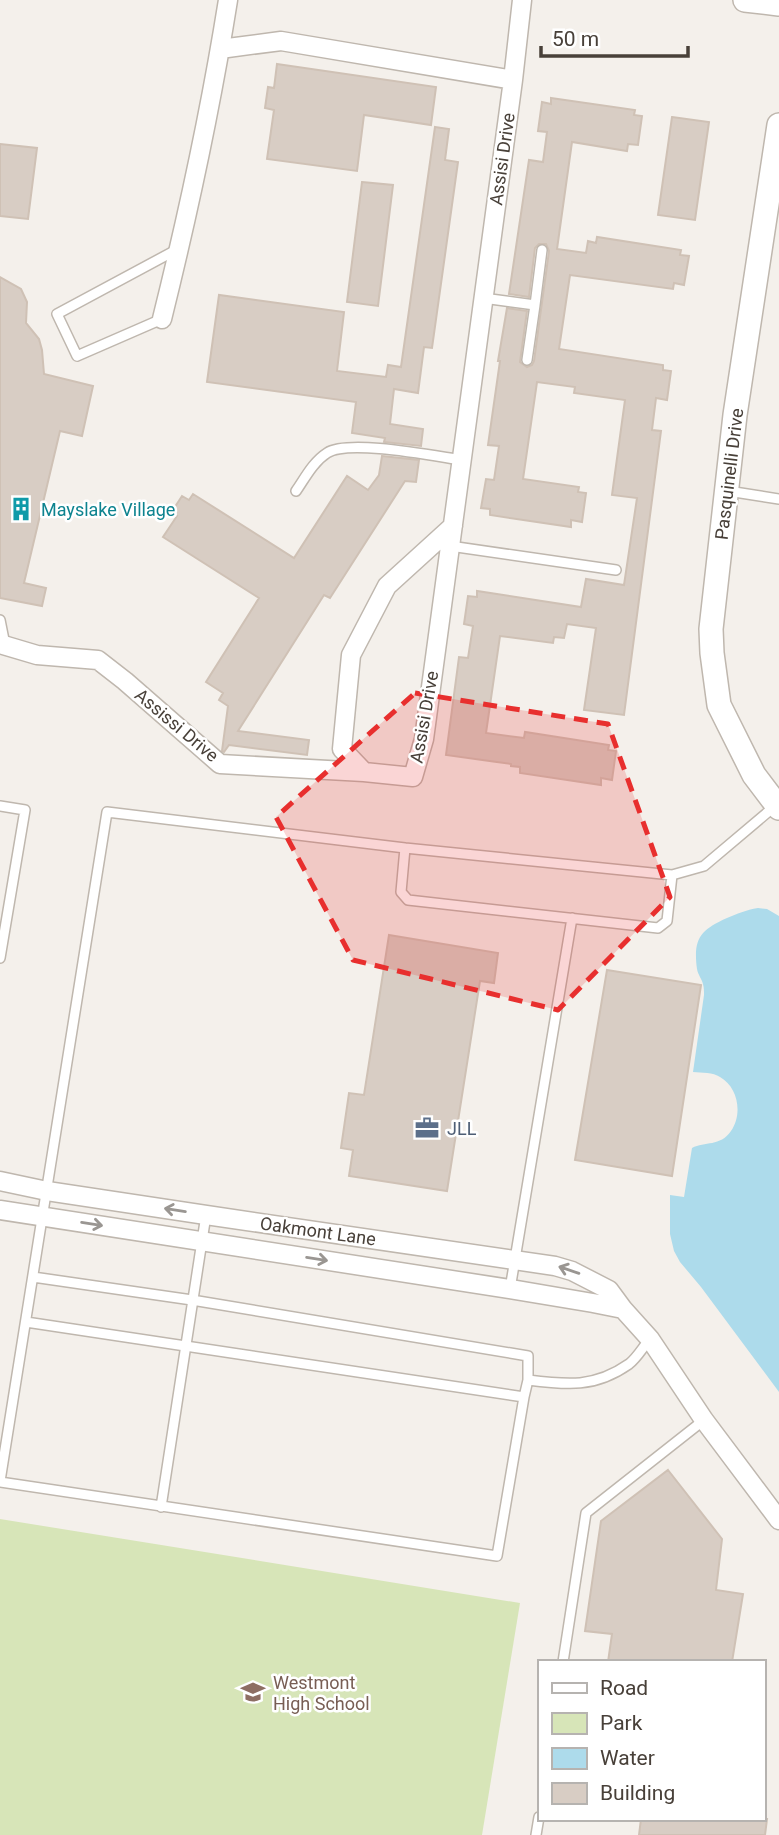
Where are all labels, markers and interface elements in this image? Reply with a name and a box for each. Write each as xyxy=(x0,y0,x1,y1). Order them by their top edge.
scale bar xyxy=(541,14,688,58)
text: 50 m xyxy=(552,27,599,51)
street label: Assisi Drive xyxy=(485,111,519,207)
street label: Pasquinelli Drive xyxy=(711,407,747,541)
building icon: Mayslake Village xyxy=(7,495,35,523)
place label: Mayslake Village xyxy=(41,499,175,520)
street label: Assisi Drive xyxy=(406,669,442,765)
street label: Assissi Drive xyxy=(131,684,223,766)
office icon: JLL xyxy=(413,1114,441,1142)
place label: JLL xyxy=(447,1118,477,1139)
one-way arrow xyxy=(164,1203,187,1216)
street label: Oakmont Lane xyxy=(259,1212,377,1250)
one-way arrow xyxy=(80,1218,103,1231)
one-way arrow xyxy=(305,1253,327,1266)
one-way arrow xyxy=(558,1263,580,1276)
legend xyxy=(538,1660,765,1821)
place label: Westmont High School xyxy=(273,1672,370,1714)
text: Road xyxy=(600,1676,648,1700)
school or university icon: Westmont High School xyxy=(239,1678,267,1706)
text: Park xyxy=(600,1711,643,1735)
text: Water xyxy=(600,1746,655,1770)
text: Building xyxy=(600,1781,675,1805)

